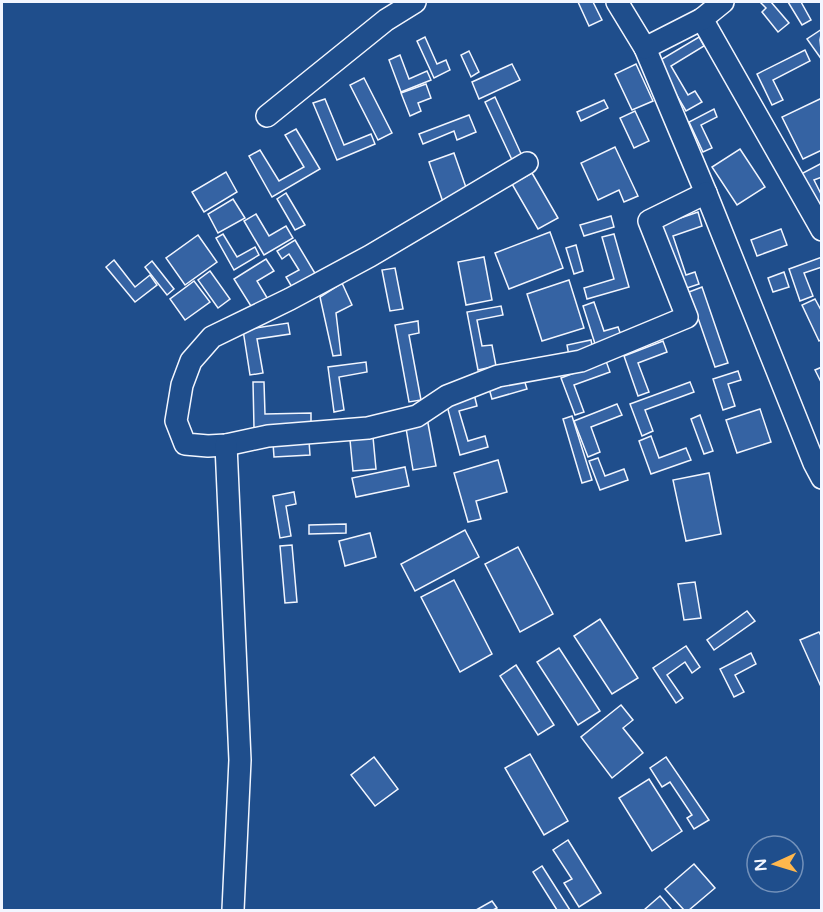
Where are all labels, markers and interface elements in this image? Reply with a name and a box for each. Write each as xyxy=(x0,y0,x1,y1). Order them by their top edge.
north arrow xyxy=(745,834,805,894)
text: N xyxy=(751,858,771,872)

